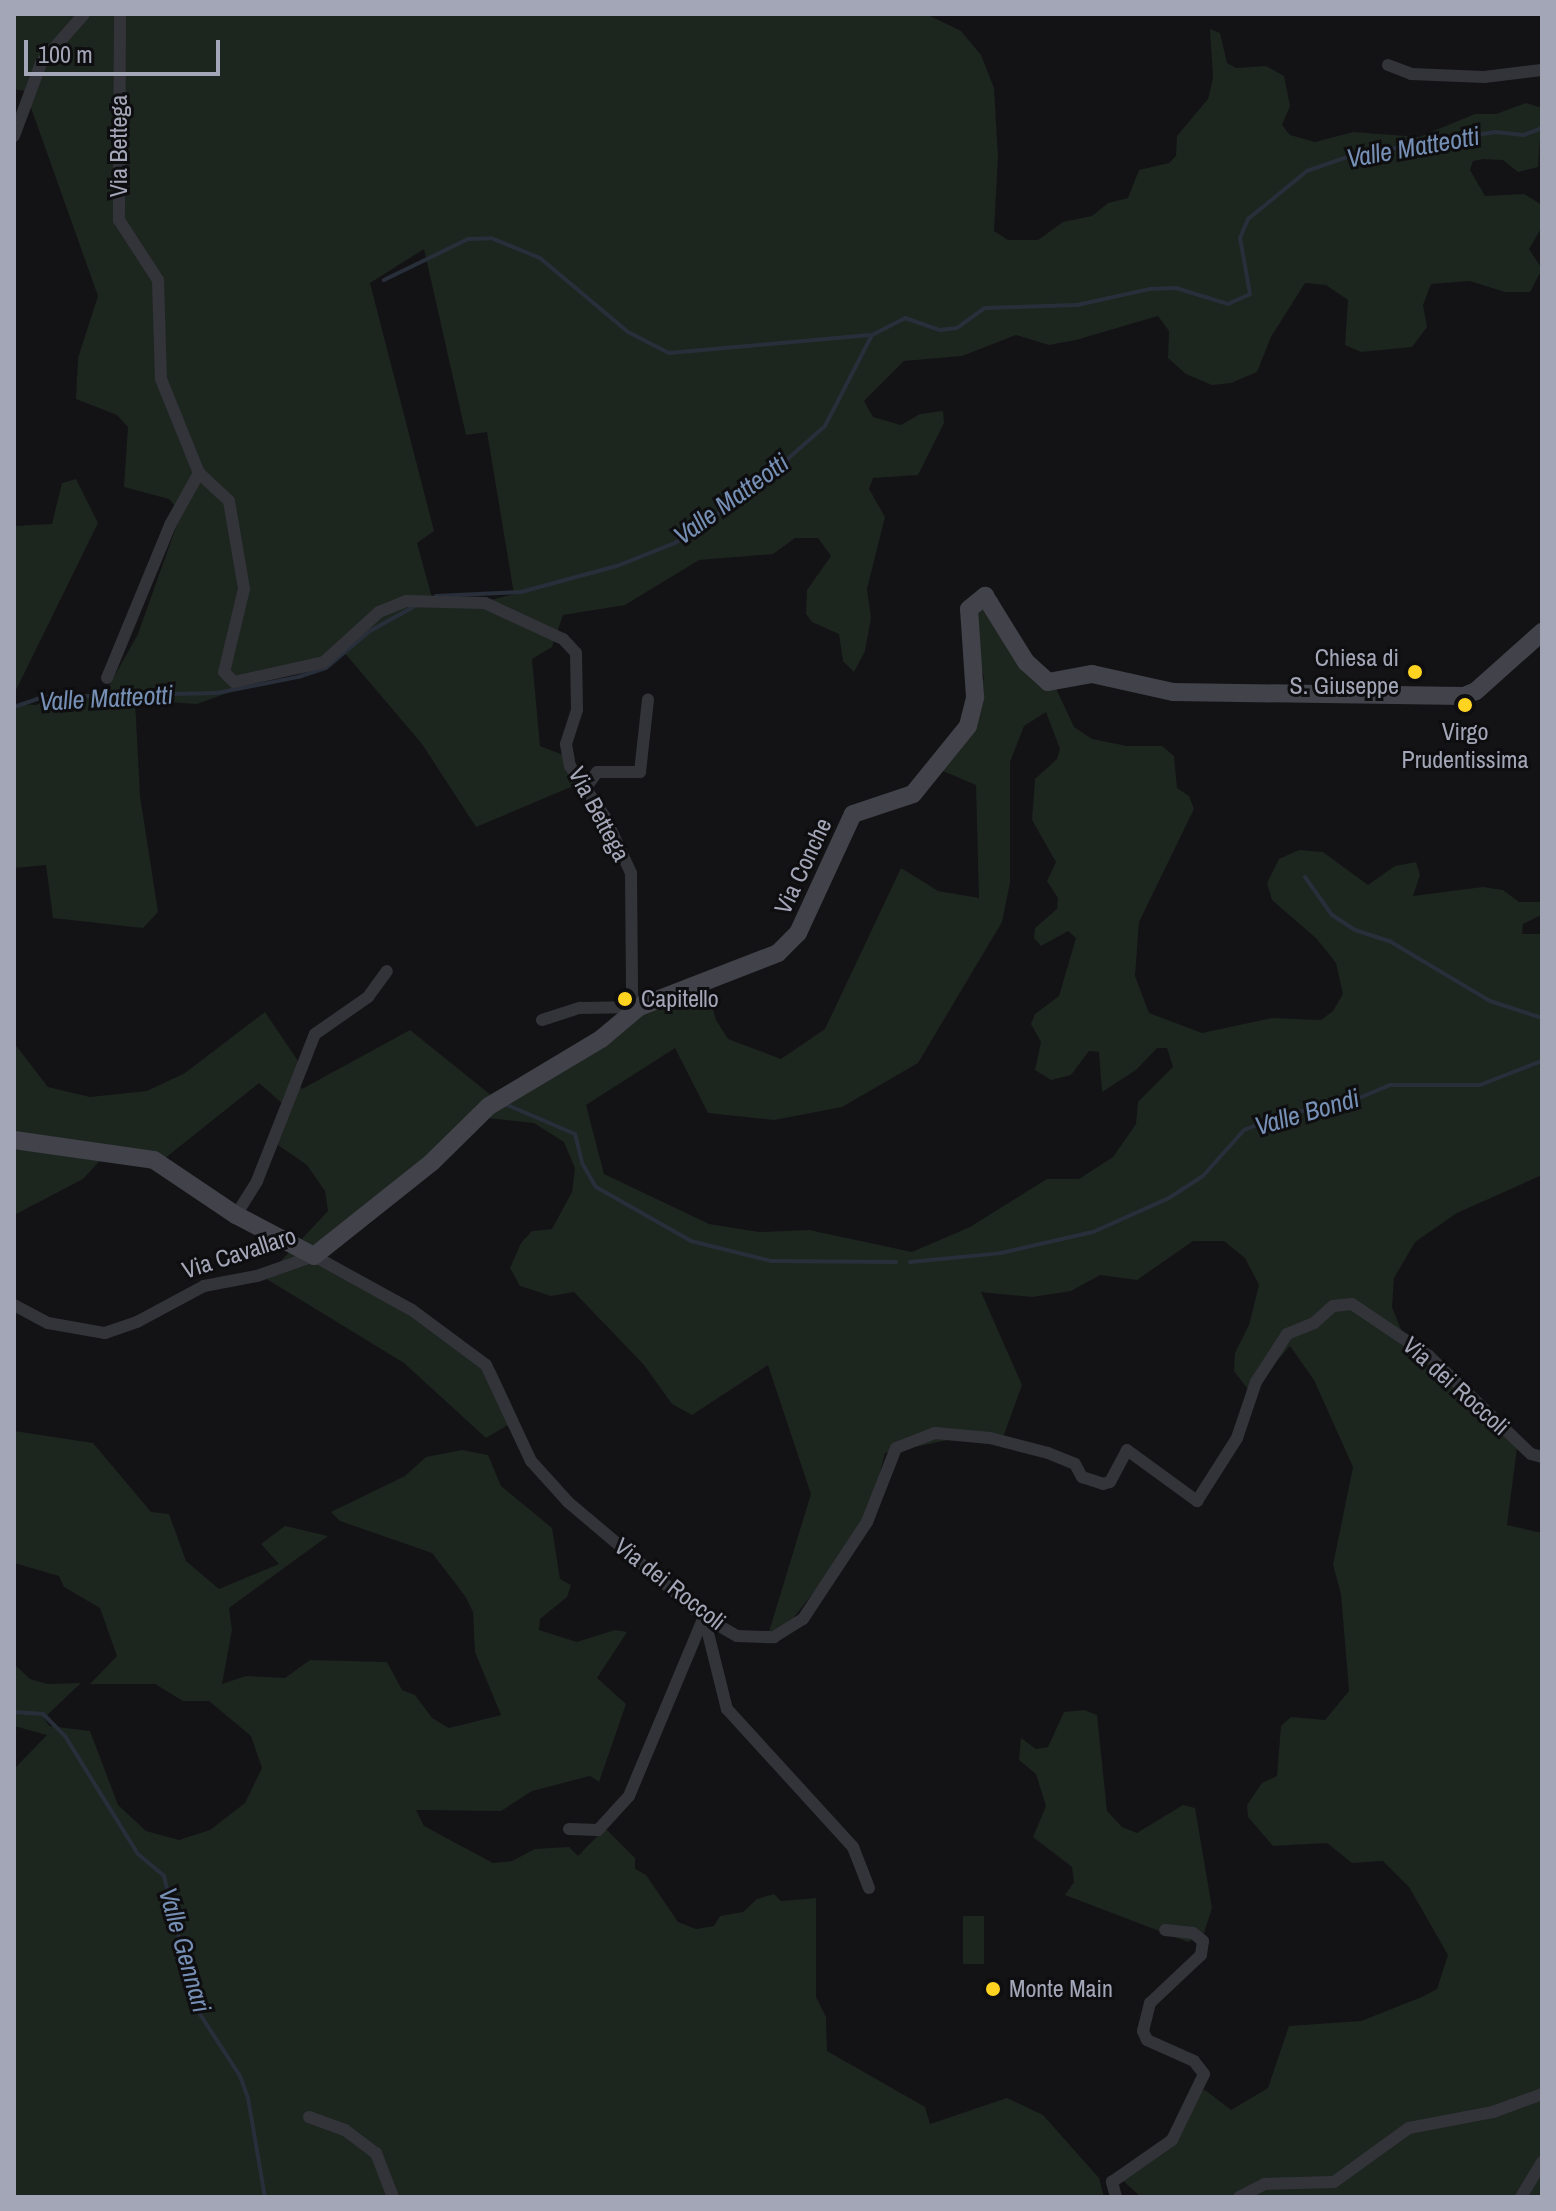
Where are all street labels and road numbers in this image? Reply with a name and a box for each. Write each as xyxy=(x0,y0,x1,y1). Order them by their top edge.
street label: Via Bettega xyxy=(105,95,133,197)
street label: Via Bettega xyxy=(562,762,636,866)
street label: Via Conche xyxy=(768,813,838,919)
street label: Via Cavallaro xyxy=(179,1221,299,1285)
street label: Via dei Roccoli xyxy=(1397,1331,1515,1441)
street label: Via dei Roccoli xyxy=(609,1532,731,1636)

